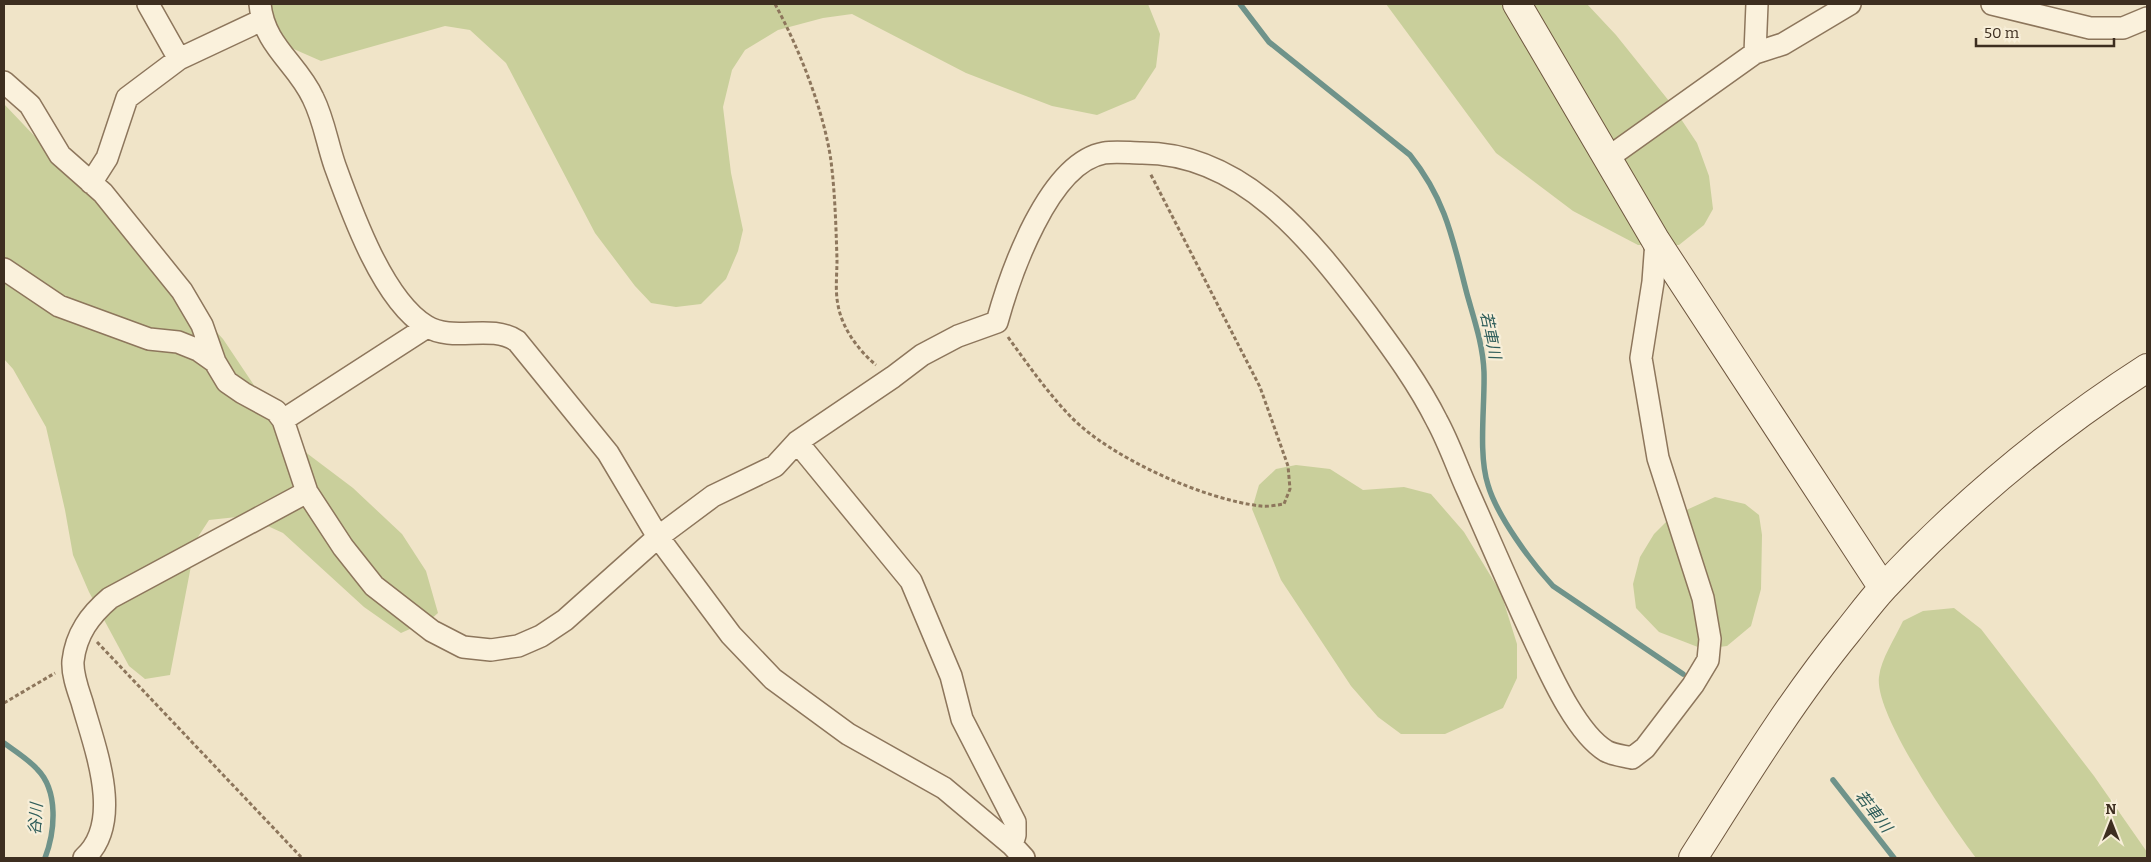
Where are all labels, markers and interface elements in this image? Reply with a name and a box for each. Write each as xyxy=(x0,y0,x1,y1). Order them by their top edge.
scale bar xyxy=(1976,15,2114,47)
text: 50 m xyxy=(1984,24,2020,42)
water label: 若車川 xyxy=(1476,310,1505,363)
water label: 若車川 xyxy=(1851,787,1897,838)
north arrow xyxy=(2086,797,2136,847)
water label: 谷川 xyxy=(25,800,46,836)
text: N xyxy=(2106,801,2117,818)

